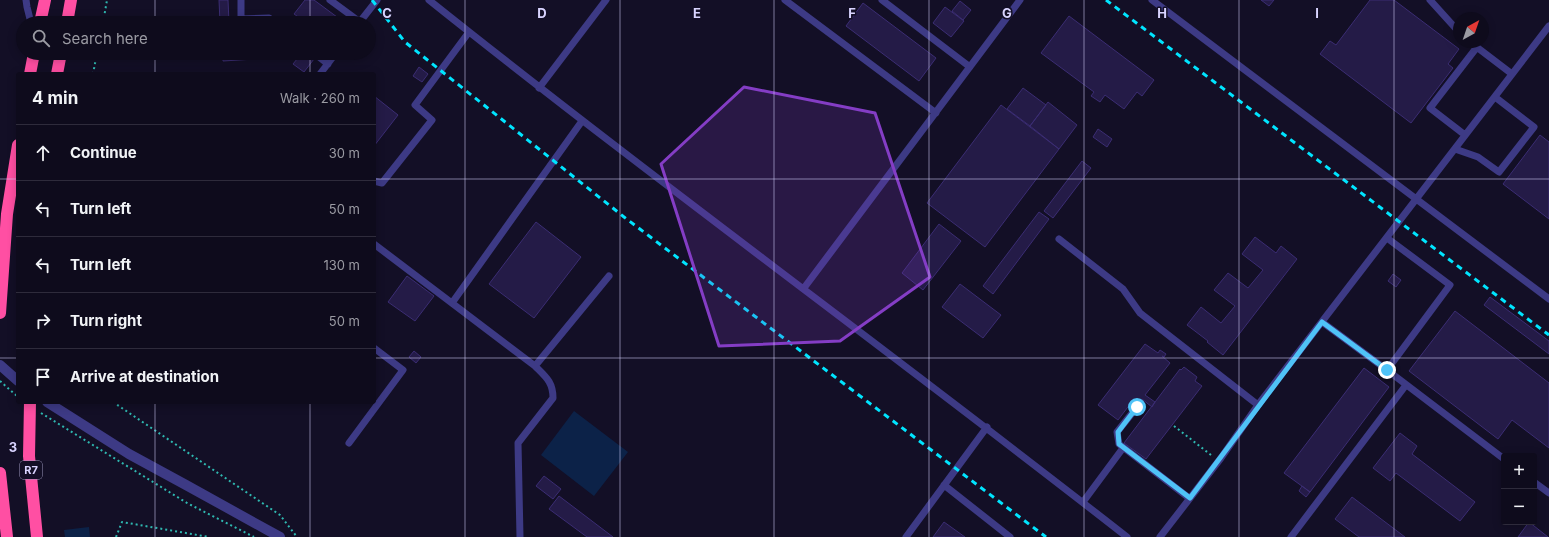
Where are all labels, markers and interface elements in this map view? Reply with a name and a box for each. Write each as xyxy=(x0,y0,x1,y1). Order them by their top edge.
text: C xyxy=(382,5,392,21)
text: D xyxy=(537,5,547,21)
text: E xyxy=(693,5,701,21)
text: F xyxy=(848,5,856,21)
text: G xyxy=(1002,5,1012,21)
text: H xyxy=(1157,5,1167,21)
text: I xyxy=(1315,5,1319,21)
north arrow xyxy=(1453,12,1489,48)
search box xyxy=(16,16,376,60)
icon: search xyxy=(30,27,52,49)
text: Search here xyxy=(62,29,148,48)
text: 4 min xyxy=(32,88,78,108)
text: Walk · 260 m xyxy=(280,90,360,106)
icon: ahead xyxy=(32,142,54,164)
text: Continue xyxy=(70,143,137,162)
text: 30 m xyxy=(329,145,360,161)
icon: left xyxy=(32,198,54,220)
text: Turn left xyxy=(70,199,131,218)
text: 50 m xyxy=(329,201,360,217)
icon: left xyxy=(32,254,54,276)
text: Turn left xyxy=(70,255,131,274)
text: 130 m xyxy=(323,257,360,273)
icon: right xyxy=(32,310,54,332)
text: Turn right xyxy=(70,311,142,330)
text: 50 m xyxy=(329,313,360,329)
route end xyxy=(1378,361,1396,379)
icon: arrive xyxy=(32,366,54,388)
text: Arrive at destination xyxy=(70,367,219,386)
route start xyxy=(1128,398,1146,416)
text: 3 xyxy=(9,439,17,455)
map controls xyxy=(1501,453,1537,525)
button: + xyxy=(1501,453,1537,489)
road number: R7 xyxy=(20,461,42,479)
button: − xyxy=(1501,489,1537,525)

